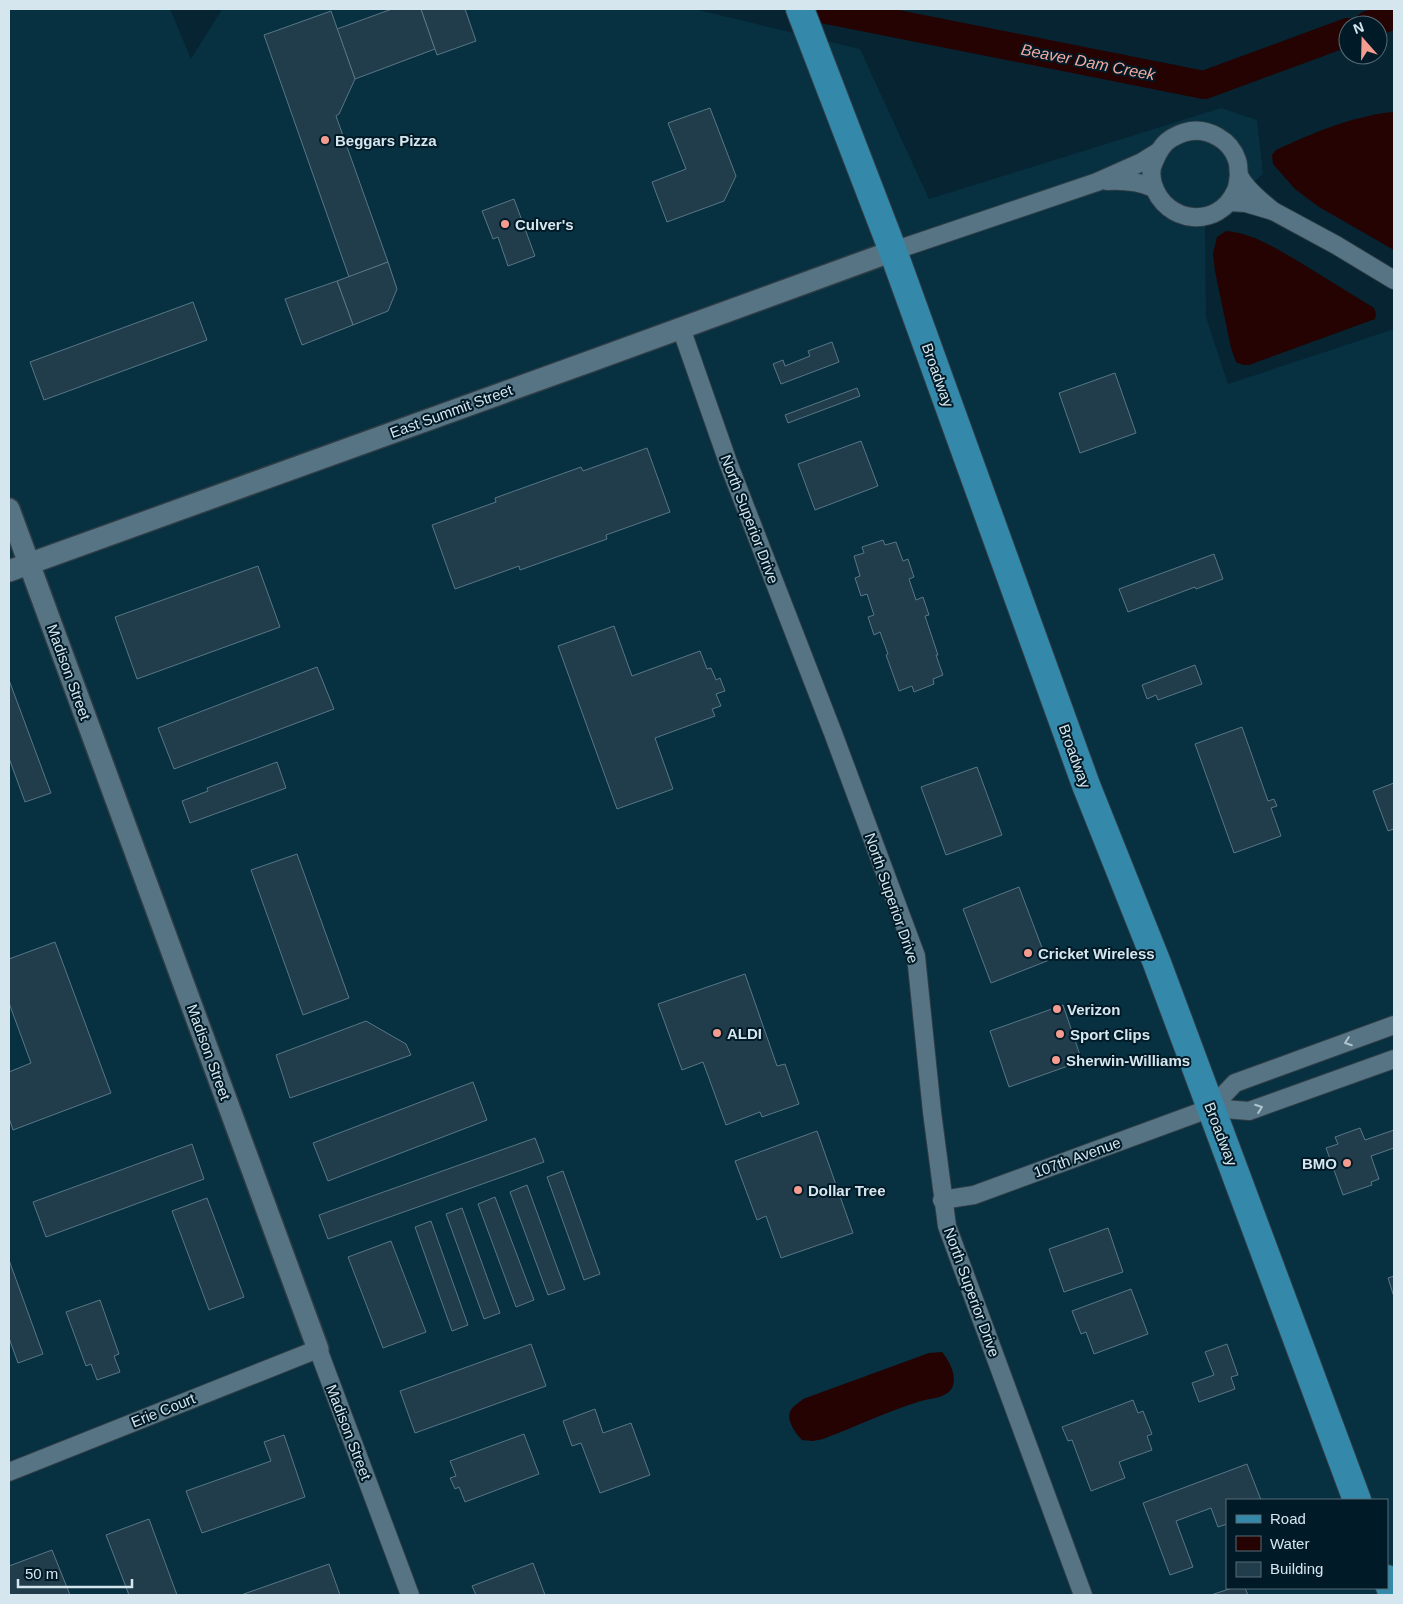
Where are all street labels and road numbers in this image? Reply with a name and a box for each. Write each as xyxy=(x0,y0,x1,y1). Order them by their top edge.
street label: Broadway xyxy=(919,341,958,410)
street label: East Summit Street xyxy=(387,381,515,441)
street label: North Superior Drive xyxy=(718,452,782,586)
street label: Madison Street xyxy=(44,622,95,723)
street label: Broadway xyxy=(1056,722,1095,791)
street label: North Superior Drive xyxy=(862,831,922,965)
street label: Madison Street xyxy=(184,1002,235,1103)
street label: Broadway xyxy=(1201,1100,1241,1169)
street label: 107th Avenue xyxy=(1031,1133,1123,1181)
street label: North Superior Drive xyxy=(941,1225,1003,1359)
street label: Madison Street xyxy=(323,1382,375,1483)
street label: Erie Court xyxy=(129,1389,198,1431)

